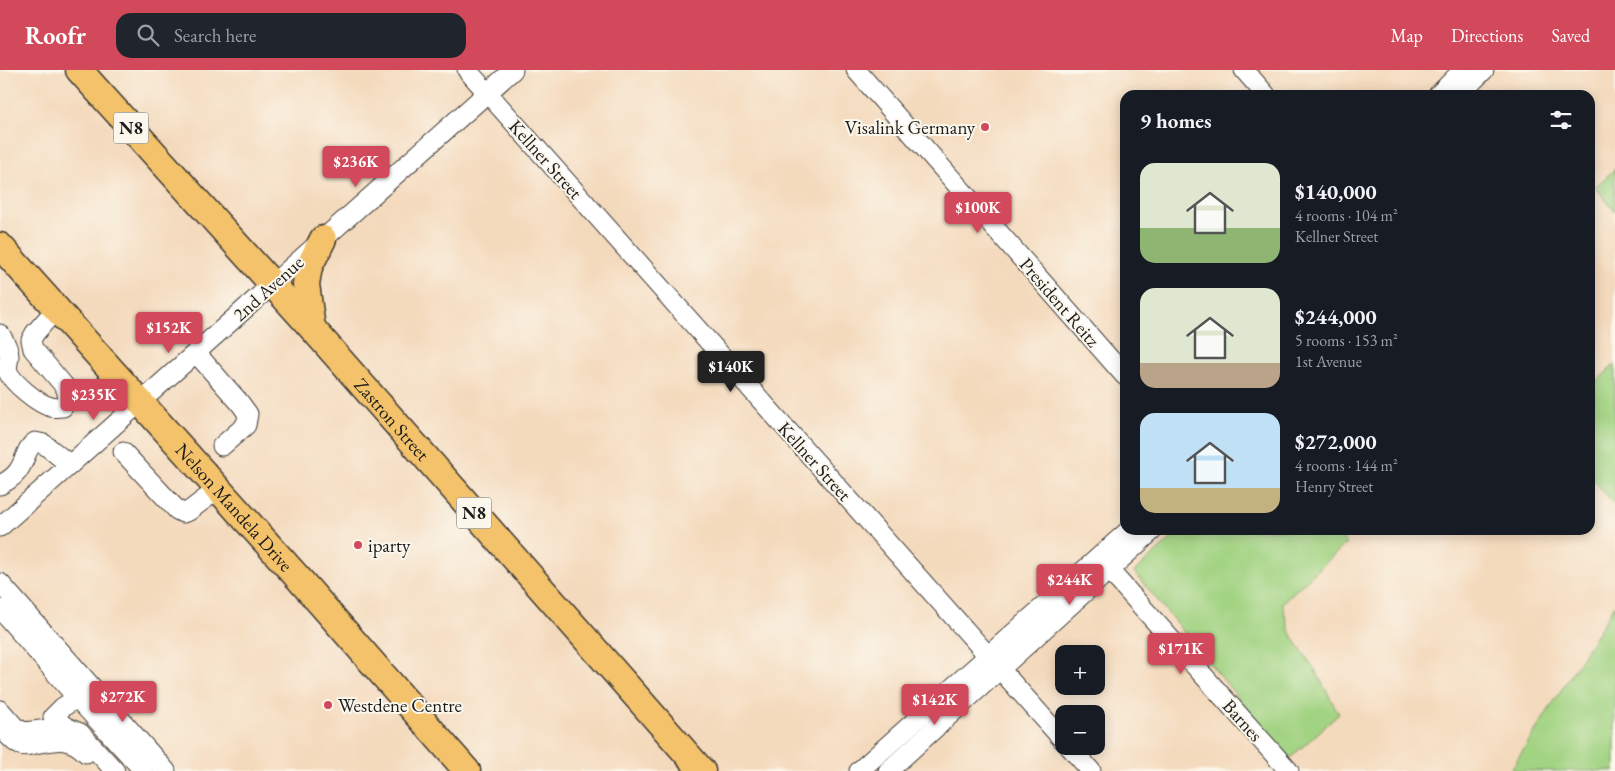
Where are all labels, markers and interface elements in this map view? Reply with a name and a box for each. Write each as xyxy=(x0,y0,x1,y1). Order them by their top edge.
search box xyxy=(116,13,466,58)
text: Roofr xyxy=(25,20,86,51)
icon: search xyxy=(134,21,162,49)
text: Search here xyxy=(174,23,256,48)
text: Map xyxy=(1391,24,1423,47)
text: Directions xyxy=(1451,24,1523,47)
text: Saved xyxy=(1551,24,1590,47)
icon: filters xyxy=(1547,106,1575,134)
text: 9 homes xyxy=(1140,107,1212,134)
road number: N8 xyxy=(114,112,148,144)
street label: Kellner Street xyxy=(503,114,588,204)
place label: Visalink Germany xyxy=(845,115,976,140)
marker: Visalink Germany xyxy=(979,121,991,133)
pin: $236K xyxy=(321,146,391,188)
text: $236K xyxy=(334,151,378,172)
text: $140,000 xyxy=(1295,178,1377,205)
icon: home xyxy=(1180,183,1240,243)
pin: $100K xyxy=(943,191,1013,234)
text: $100K xyxy=(956,197,1000,218)
text: 4 rooms · 104 m² xyxy=(1295,205,1398,226)
text: Kellner Street xyxy=(1295,226,1378,247)
street label: 2nd Avenue xyxy=(228,250,309,327)
street label: President Reitz xyxy=(1014,252,1106,353)
text: $244,000 xyxy=(1295,303,1377,330)
icon: home xyxy=(1180,308,1240,368)
pin: $152K xyxy=(134,312,204,354)
text: $152K xyxy=(147,317,191,338)
text: 5 rooms · 153 m² xyxy=(1295,330,1398,351)
pin: $140K xyxy=(696,350,766,393)
text: 1st Avenue xyxy=(1295,351,1362,372)
text: $140K xyxy=(709,356,753,377)
street label: Zastron Street xyxy=(349,373,435,466)
pin: $235K xyxy=(59,378,129,421)
text: $235K xyxy=(72,384,116,405)
street label: Kellner Street xyxy=(772,416,857,506)
text: $272,000 xyxy=(1295,428,1377,455)
icon: home xyxy=(1180,433,1240,493)
street label: Nelson Mandela Drive xyxy=(170,438,298,577)
text: 4 rooms · 144 m² xyxy=(1295,455,1398,476)
text: Henry Street xyxy=(1295,476,1373,497)
road number: N8 xyxy=(456,498,492,528)
place label: iparty xyxy=(368,533,411,558)
marker: iparty xyxy=(352,539,364,551)
pin: $244K xyxy=(1035,564,1105,606)
text: $244K xyxy=(1048,569,1092,590)
pin: $171K xyxy=(1146,632,1216,675)
text: $171K xyxy=(1159,638,1203,659)
map controls xyxy=(1055,645,1105,755)
button: + xyxy=(1055,645,1105,695)
pin: $272K xyxy=(88,680,158,723)
pin: $142K xyxy=(900,684,970,726)
text: $272K xyxy=(101,686,145,707)
text: $142K xyxy=(913,689,957,710)
place label: Westdene Centre xyxy=(338,693,462,718)
street label: Barnes xyxy=(1217,694,1268,747)
marker: Westdene Centre xyxy=(322,699,334,711)
button: − xyxy=(1055,705,1105,755)

